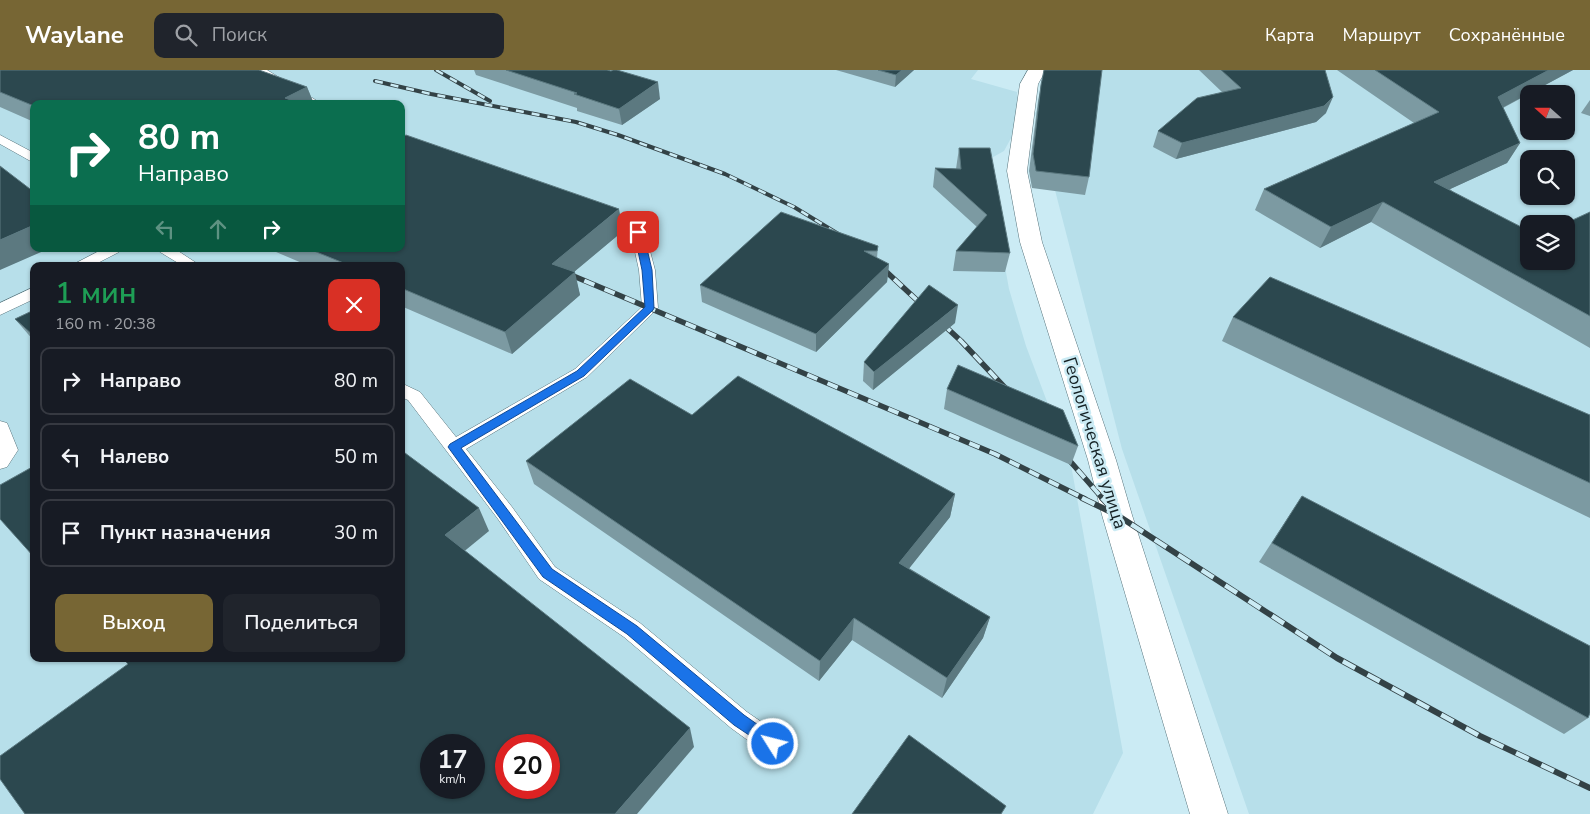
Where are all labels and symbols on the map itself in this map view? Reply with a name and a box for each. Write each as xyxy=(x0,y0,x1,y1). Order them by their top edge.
north arrow xyxy=(1520,85,1575,140)
pin xyxy=(617,211,659,253)
street label: Геологическая улица xyxy=(1057,354,1133,532)
position arrow xyxy=(746,717,798,769)
speed limit sign: 20 xyxy=(495,734,560,799)

